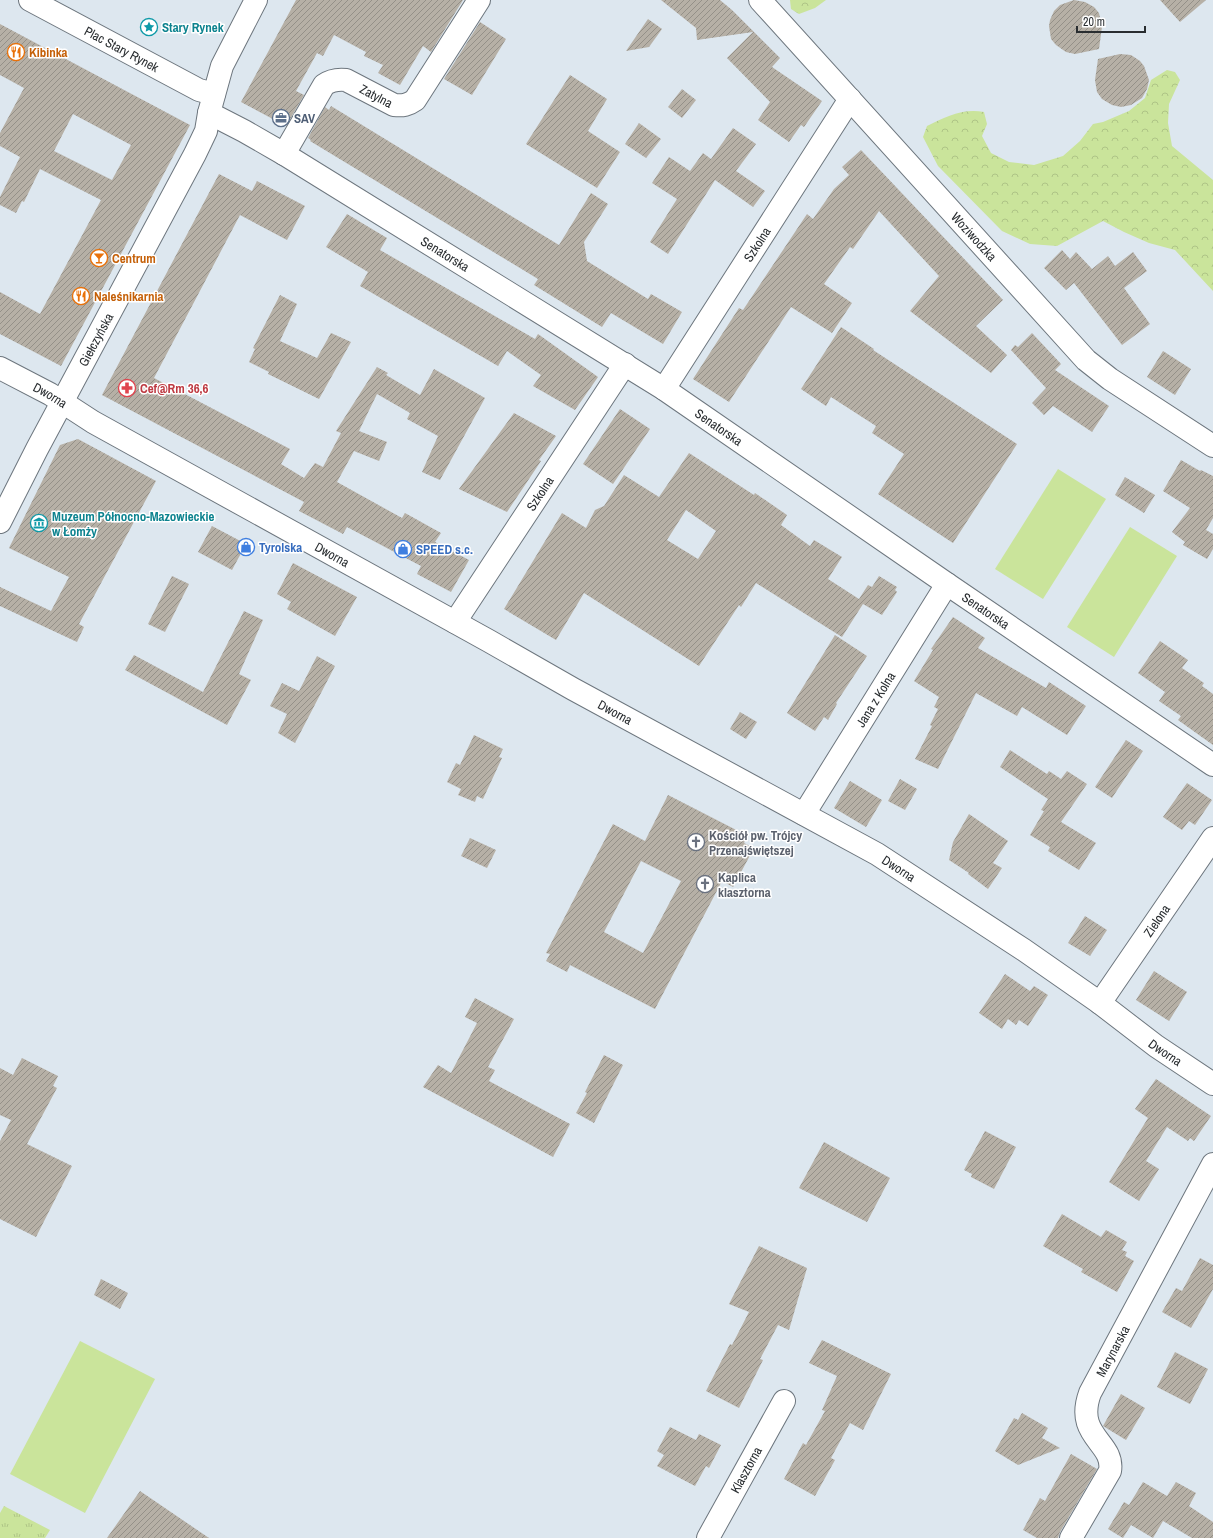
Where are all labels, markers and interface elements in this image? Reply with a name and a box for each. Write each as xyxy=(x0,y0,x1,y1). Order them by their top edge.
scale bar xyxy=(1077,8,1145,34)
text: 20 m xyxy=(1083,14,1105,30)
place icon: Stary Rynek xyxy=(139,17,159,37)
place label: Stary Rynek xyxy=(162,19,224,36)
street label: Plac Stary Rynek xyxy=(82,22,163,76)
restaurant icon: Kibinka xyxy=(6,42,26,62)
place label: Kibinka xyxy=(29,44,68,61)
street label: Zatylna xyxy=(357,80,396,111)
office icon: SAV xyxy=(271,108,291,128)
place label: SAV xyxy=(294,110,316,127)
street label: Woziwodzka xyxy=(948,208,1001,265)
street label: Szkolna xyxy=(739,224,774,265)
street label: Senatorska xyxy=(418,232,473,275)
bar icon: Centrum xyxy=(89,248,109,268)
place label: Centrum xyxy=(112,250,156,267)
restaurant icon: Naleśnikarnia xyxy=(71,286,91,306)
place label: Naleśnikarnia xyxy=(94,288,163,305)
street label: Giełczyńska xyxy=(74,310,117,369)
street label: Dworna xyxy=(30,378,71,412)
pharmacy icon: Cef@Rm 36,6 xyxy=(117,378,137,398)
place label: Cef@Rm 36,6 xyxy=(140,380,209,397)
street label: Senatorska xyxy=(692,405,746,449)
street label: Szkolna xyxy=(522,473,557,514)
place label: Muzeum Północno-Mazowieckie w Łomży xyxy=(52,508,214,540)
museum icon: Muzeum Północno-Mazowieckie w Łomży xyxy=(29,513,49,533)
shop icon: Tyrolska xyxy=(236,537,256,557)
street label: Dworna xyxy=(312,538,352,571)
place label: Tyrolska xyxy=(259,539,302,556)
shop icon: SPEED s.c. xyxy=(393,539,413,559)
place label: SPEED s.c. xyxy=(416,541,473,558)
street label: Senatorska xyxy=(959,588,1013,633)
street label: Jana z Kolna xyxy=(852,669,899,730)
street label: Dworna xyxy=(595,696,636,728)
place label: Kościół pw. Trójcy Przenajświętszej xyxy=(709,827,802,859)
church icon: Kościół pw. Trójcy Przenajświętszej xyxy=(686,832,706,852)
street label: Dworna xyxy=(879,851,919,886)
place label: Kaplica klasztorna xyxy=(718,869,771,901)
church icon: Kaplica klasztorna xyxy=(695,874,715,894)
street label: Zielona xyxy=(1139,901,1174,940)
street label: Dworna xyxy=(1145,1035,1186,1070)
street label: Marynarska xyxy=(1092,1322,1133,1380)
street label: Klasztorna xyxy=(726,1444,766,1496)

